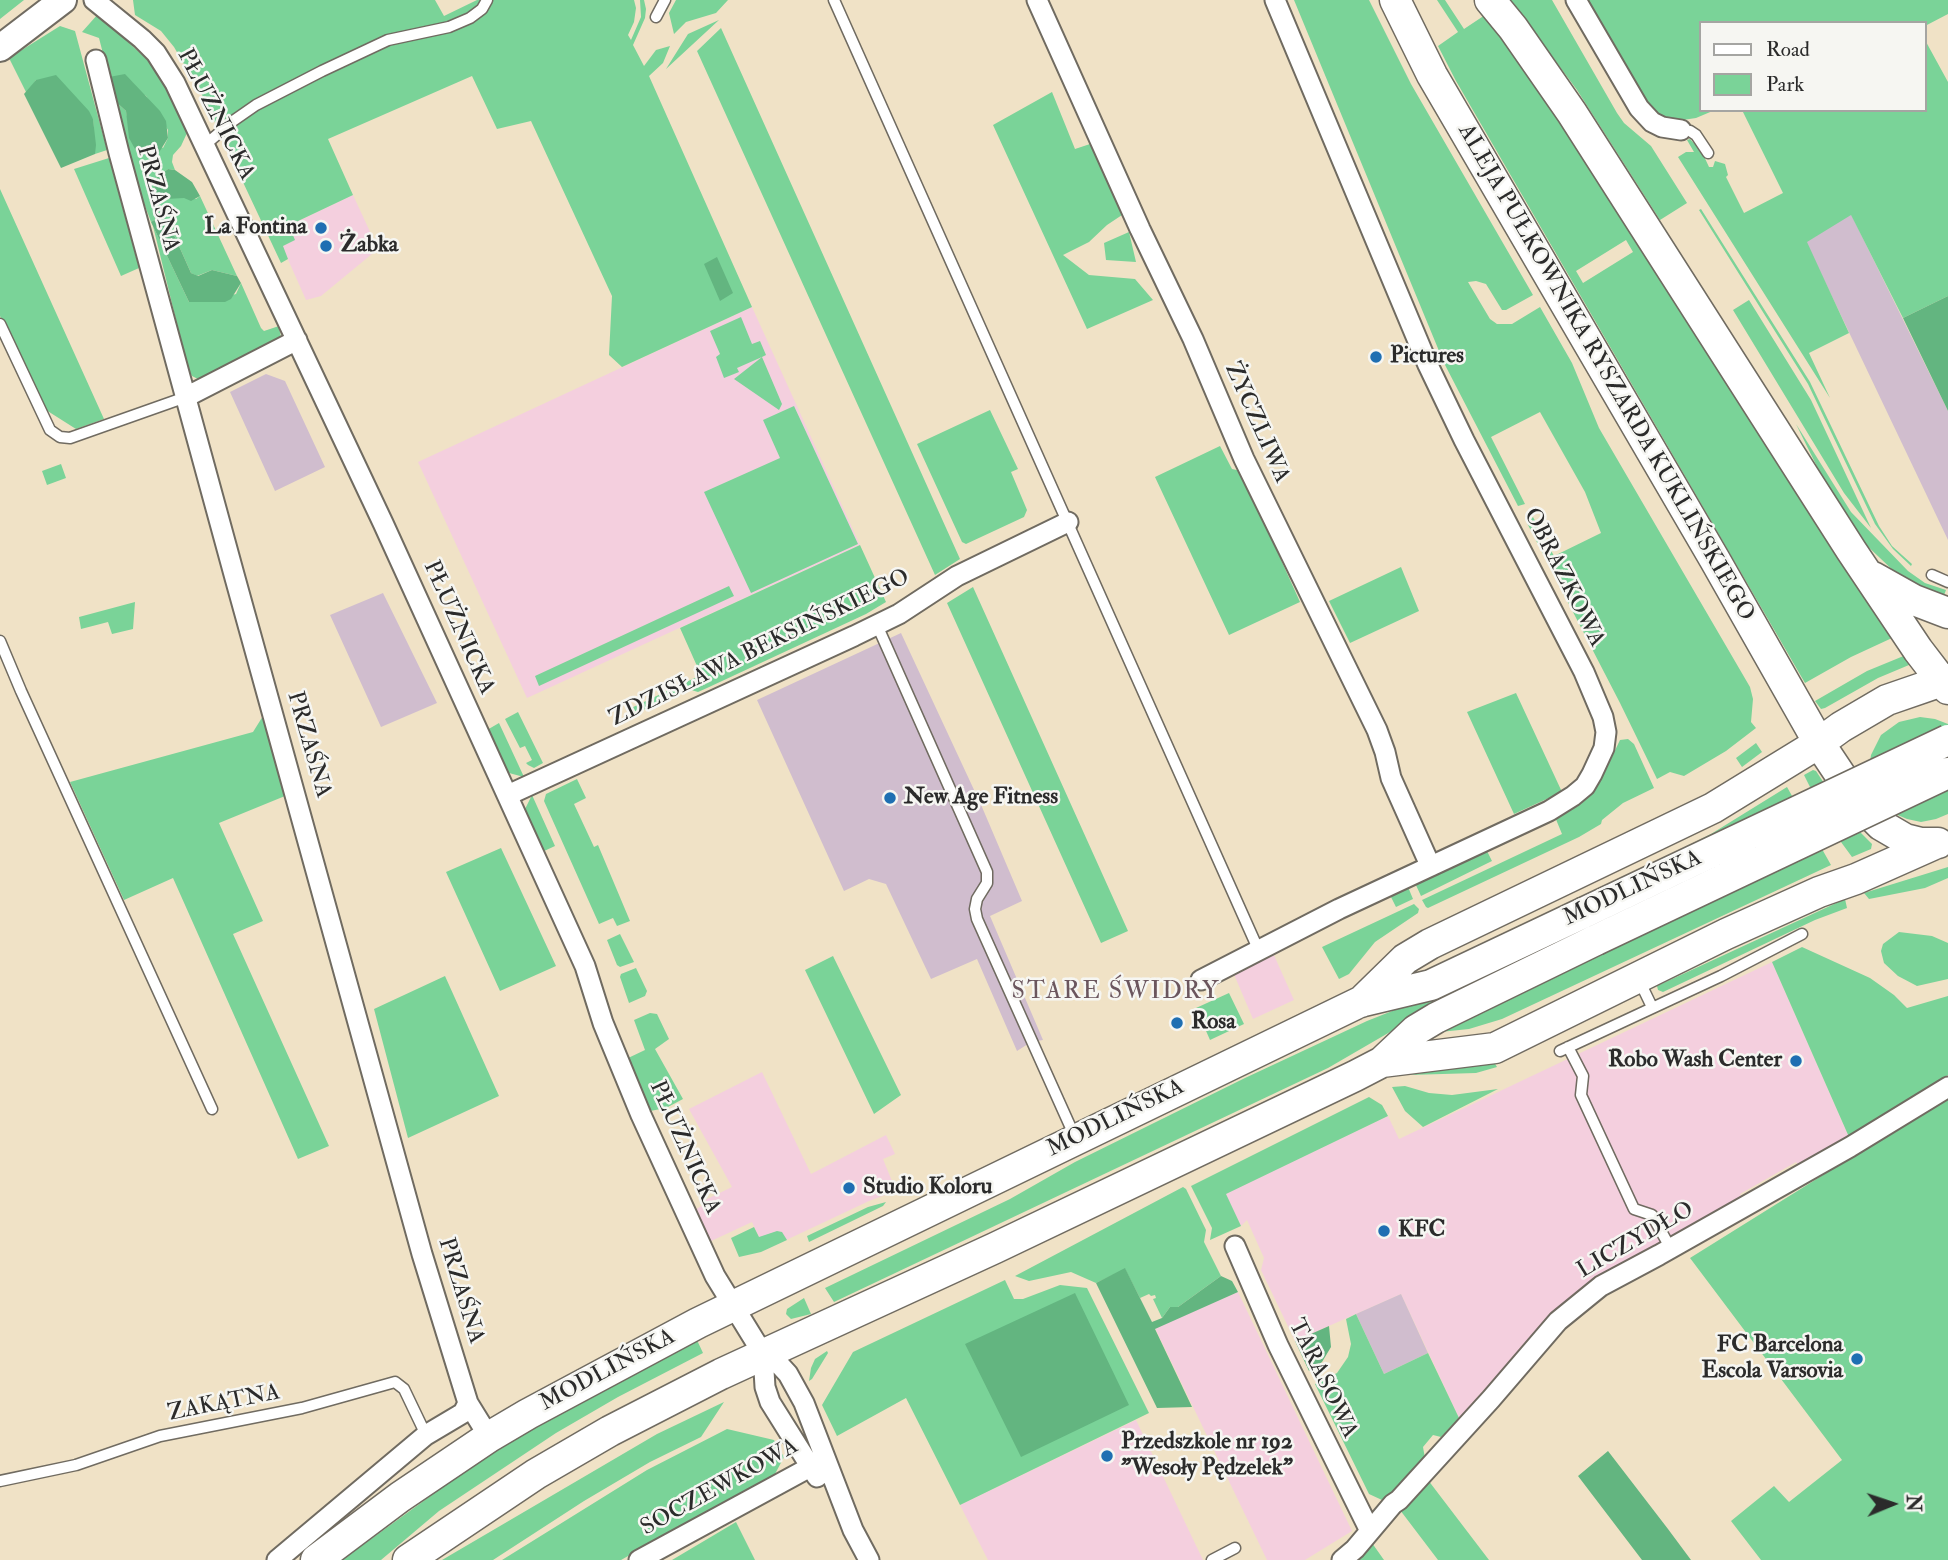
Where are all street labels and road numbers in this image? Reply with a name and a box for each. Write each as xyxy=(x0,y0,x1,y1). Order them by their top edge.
street label: PŁUŻNICKA xyxy=(170,45,260,185)
street label: ALEJA PUŁKOWNIKA RYSZARDA KUKLIŃSKIEGO xyxy=(1451,120,1759,626)
street label: PRZAŚNA xyxy=(130,143,184,255)
street label: ŻYCZLIWA xyxy=(1217,358,1295,488)
street label: OBRAZKOWA xyxy=(1516,504,1610,652)
street label: PŁUŻNICKA xyxy=(416,557,500,699)
street label: ZDZISŁAWA BEKSIŃSKIEGO xyxy=(606,564,914,734)
street label: PRZAŚNA xyxy=(280,689,336,801)
street label: MODLIŃSKA xyxy=(1560,845,1706,933)
street label: MODLIŃSKA xyxy=(1043,1074,1189,1164)
street label: PŁUŻNICKA xyxy=(642,1077,726,1219)
street label: LICZYDŁO xyxy=(1573,1197,1699,1285)
street label: PRZAŚNA xyxy=(431,1235,489,1347)
street label: TARASOWA xyxy=(1281,1315,1363,1443)
street label: MODLIŃSKA xyxy=(536,1324,680,1418)
street label: ZAKĄTNA xyxy=(166,1380,282,1428)
street label: SOCZEWKOWA xyxy=(637,1433,803,1543)

